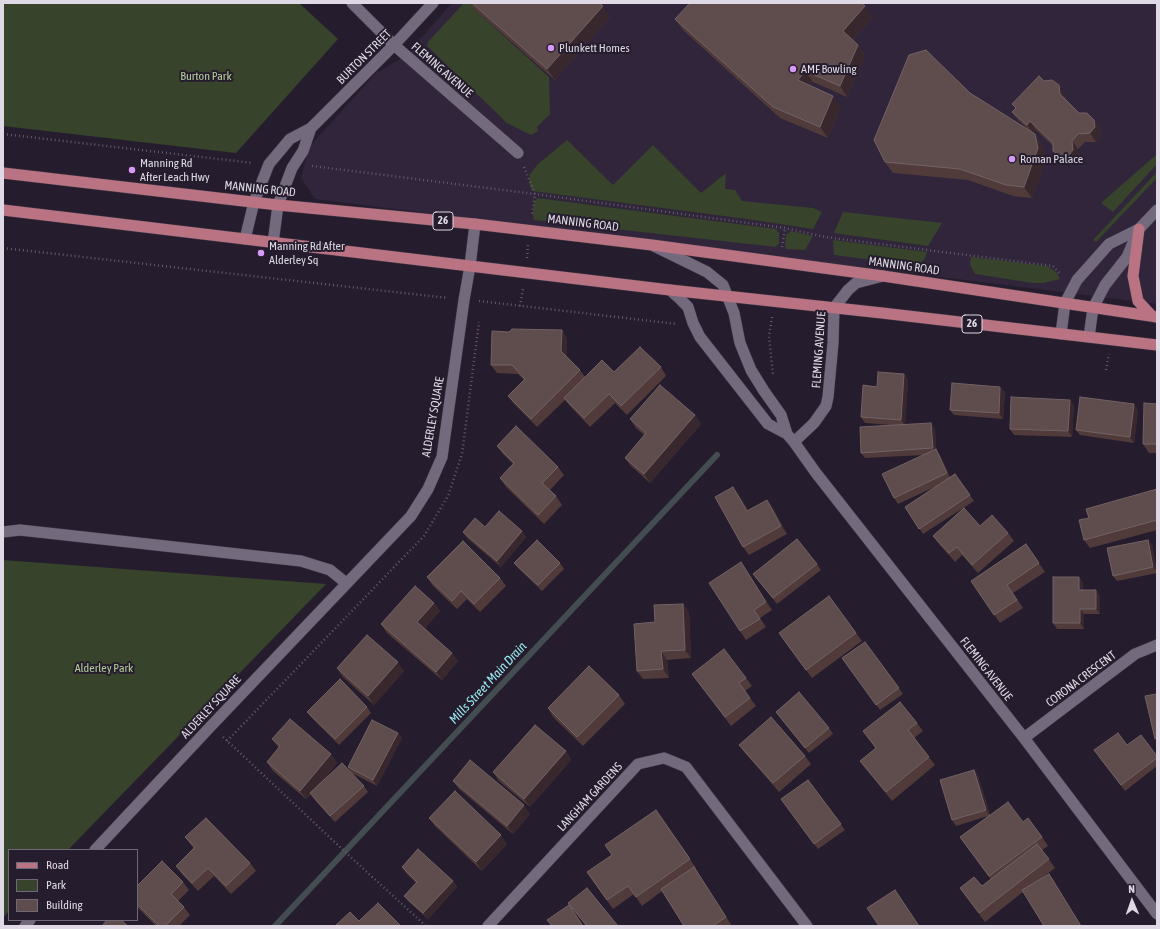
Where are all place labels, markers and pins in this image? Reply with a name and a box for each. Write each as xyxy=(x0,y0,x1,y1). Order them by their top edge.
place label: Plunkett Homes xyxy=(559,41,630,55)
marker: Plunkett Homes xyxy=(546,43,556,53)
place label: AMF Bowling xyxy=(801,62,857,76)
marker: AMF Bowling xyxy=(788,64,798,74)
place label: Roman Palace xyxy=(1020,152,1083,166)
marker: Roman Palace xyxy=(1007,154,1017,164)
place label: Manning Rd After Leach Hwy xyxy=(140,156,210,184)
marker: Manning Rd After Leach Hwy xyxy=(127,165,137,175)
place label: Manning Rd After Alderley Sq xyxy=(269,239,344,267)
marker: Manning Rd After Alderley Sq xyxy=(256,248,266,258)

